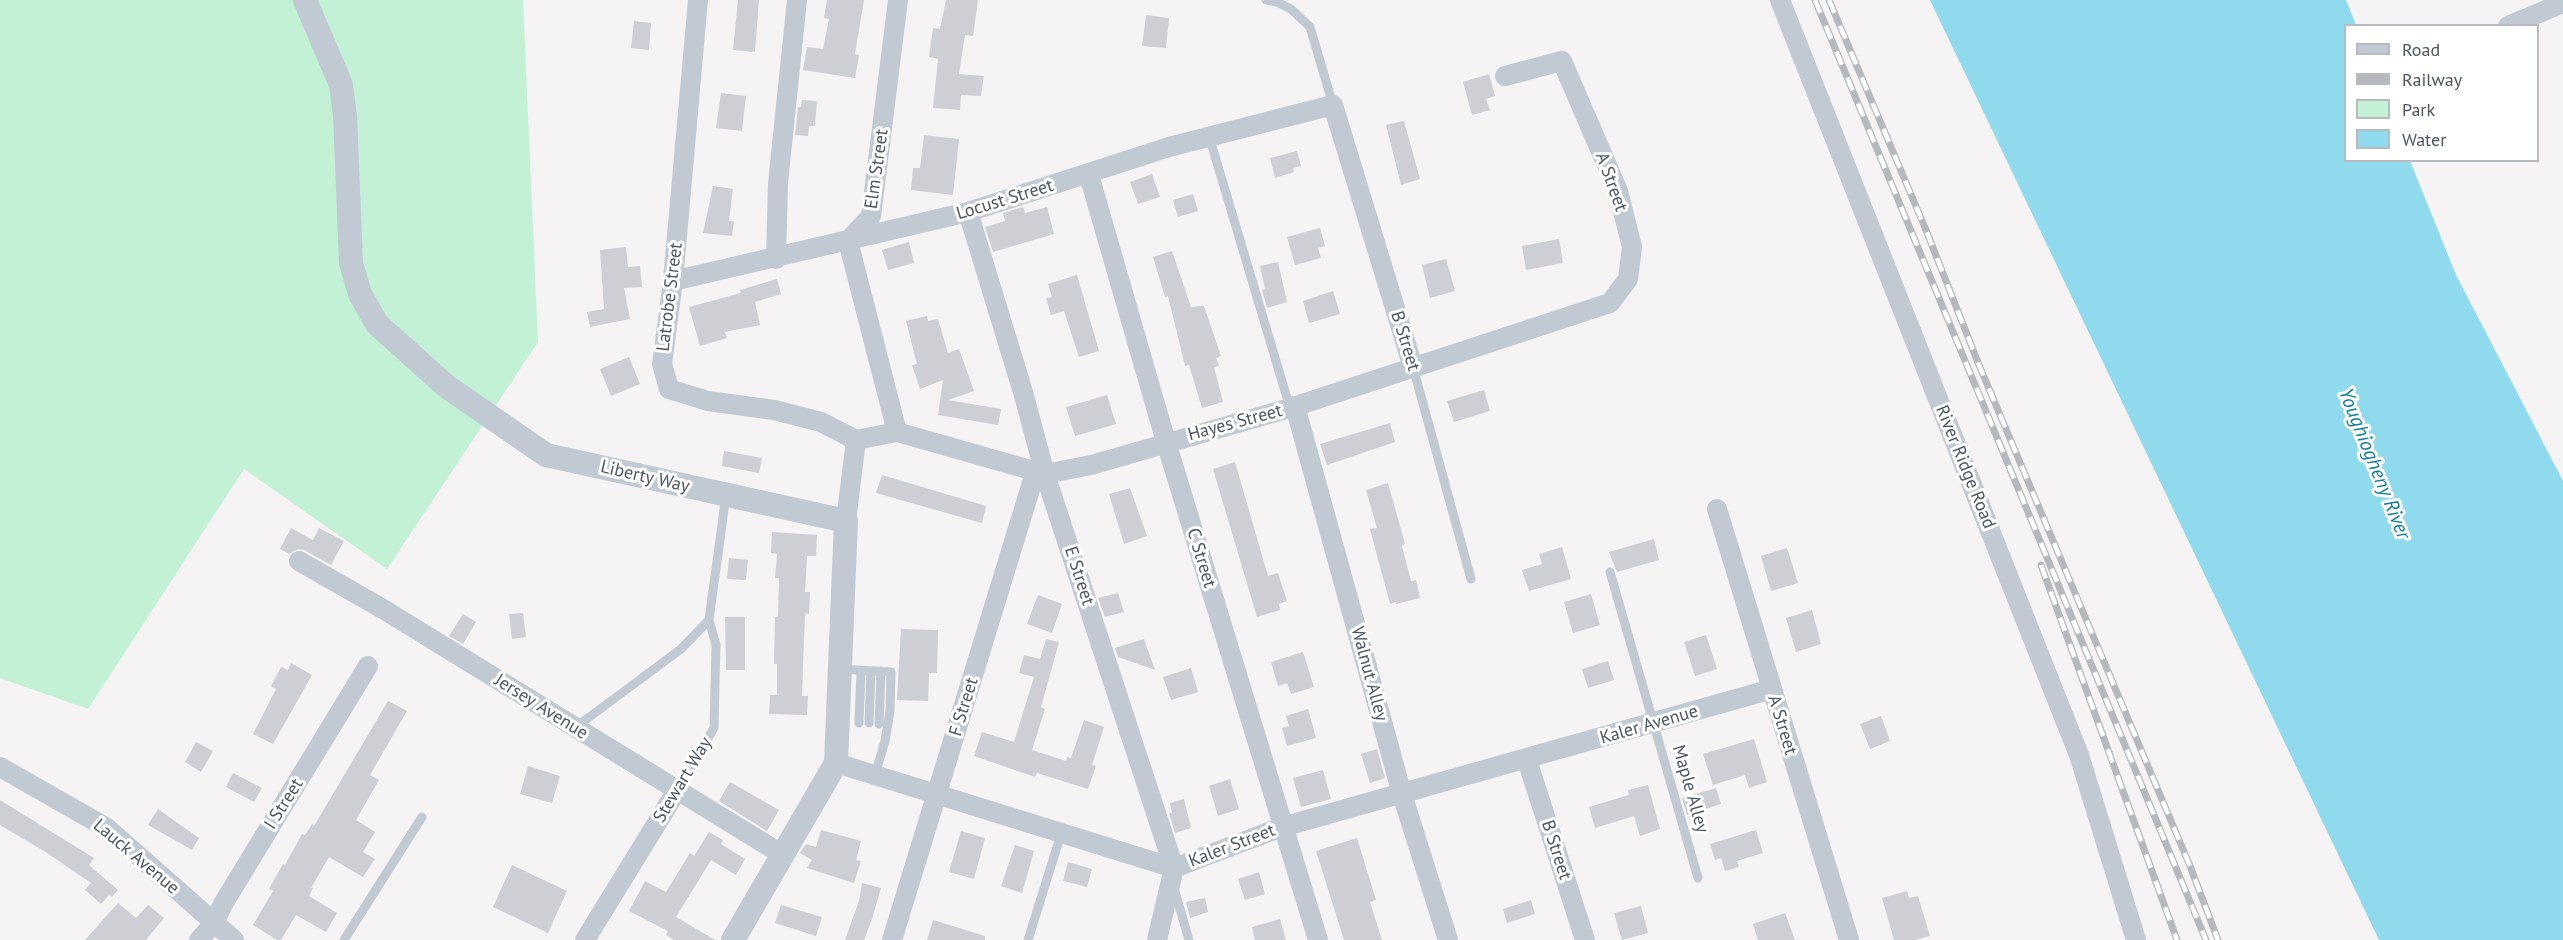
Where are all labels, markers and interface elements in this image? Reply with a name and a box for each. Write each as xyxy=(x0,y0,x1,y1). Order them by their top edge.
legend xyxy=(2344,24,2539,162)
text: Road xyxy=(2402,38,2440,61)
text: Railway xyxy=(2402,68,2462,91)
text: Park xyxy=(2402,98,2435,121)
street label: Elm Street xyxy=(861,128,893,210)
text: Water xyxy=(2402,128,2446,151)
street label: A Street xyxy=(1590,150,1632,214)
street label: Locust Street xyxy=(954,175,1056,225)
street label: Latrobe Street xyxy=(653,241,687,353)
street label: B Street xyxy=(1386,309,1424,373)
water label: Youghiogheny River xyxy=(2333,385,2415,543)
street label: Hayes Street xyxy=(1185,400,1285,446)
street label: River Ridge Road xyxy=(1930,402,2000,532)
street label: Liberty Way xyxy=(599,456,691,498)
street label: C Street xyxy=(1182,526,1220,590)
street label: E Street xyxy=(1059,544,1099,608)
street label: Walnut Alley xyxy=(1346,624,1392,724)
street label: Jersey Avenue xyxy=(490,670,592,744)
street label: F Street xyxy=(945,675,983,739)
street label: A Street xyxy=(1763,693,1801,757)
street label: Kaler Avenue xyxy=(1598,701,1700,749)
street label: Stewart Way xyxy=(649,733,717,827)
street label: Maple Alley xyxy=(1667,743,1713,835)
street label: I Street xyxy=(260,775,308,833)
street label: Lauck Avenue xyxy=(89,815,183,899)
street label: B Street xyxy=(1536,818,1576,882)
street label: Kaler Street xyxy=(1186,820,1278,872)

